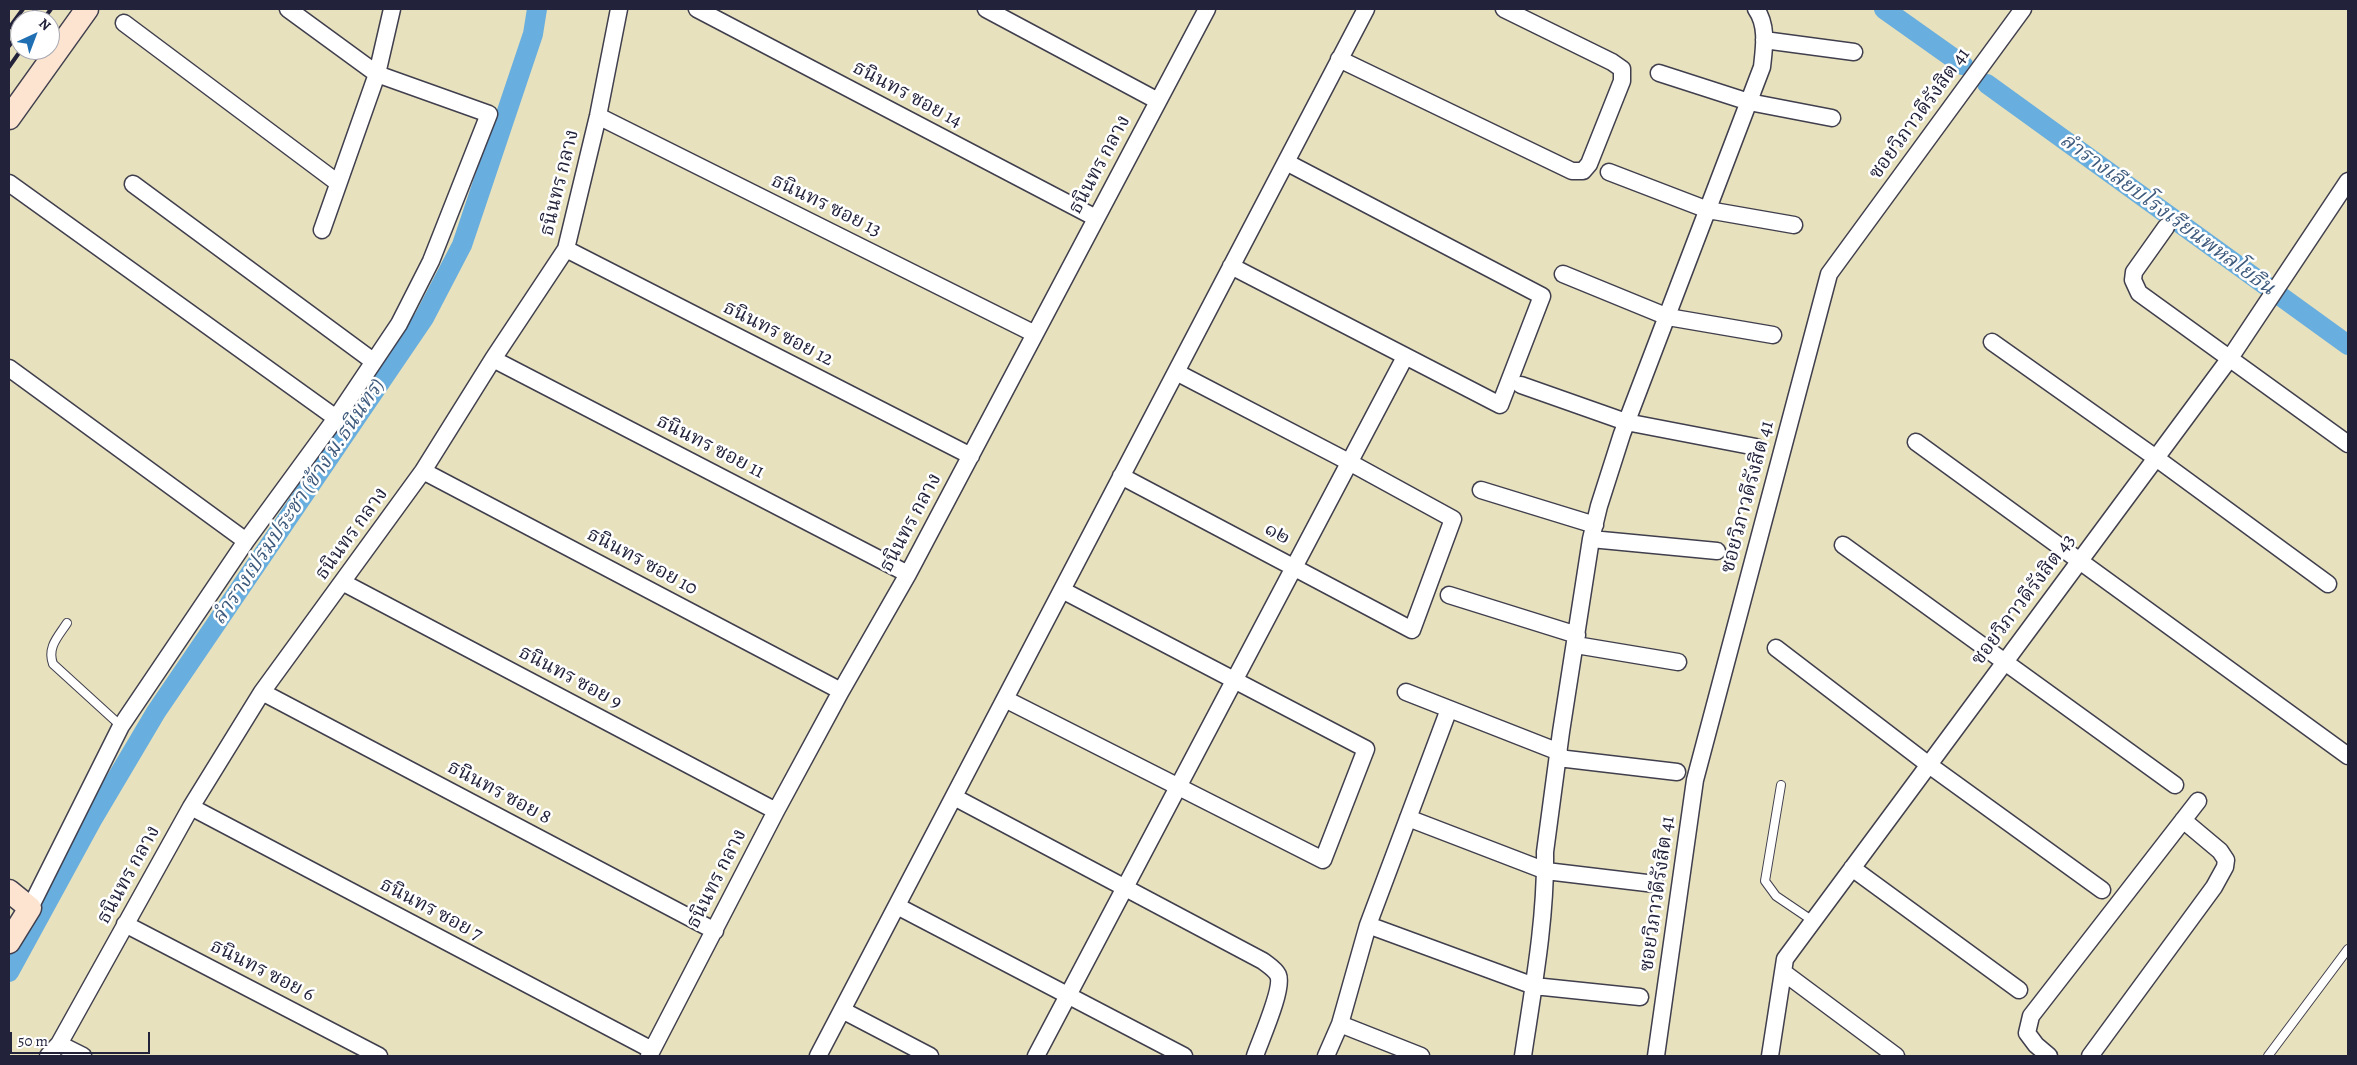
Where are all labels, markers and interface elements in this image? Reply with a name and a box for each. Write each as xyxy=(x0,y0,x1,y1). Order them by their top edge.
north arrow xyxy=(10,10,60,60)
text: N xyxy=(35,14,55,35)
street label: ซอยวิภาวดีรังสิต 41 xyxy=(1864,44,1976,184)
street label: ธนินทร ซอย 14 xyxy=(848,56,966,134)
street label: ธนินทร กลาง xyxy=(1064,111,1136,219)
street label: ธนินทร กลาง xyxy=(535,127,585,239)
water label: ลำรางเลียบโรงเรียนพหลโยธิน xyxy=(2055,128,2279,302)
street label: ธนินทร ซอย 13 xyxy=(767,169,885,243)
street label: ธนินทร ซอย 12 xyxy=(719,296,837,372)
water label: ลำรางเปรมประชา (ข้าง ม.ธนินทร) xyxy=(207,374,391,630)
street label: ธนินทร ซอย 11 xyxy=(652,409,768,485)
street label: ซอยวิภาวดีรังสิต 41 xyxy=(1716,418,1780,576)
street label: ธนินทร กลาง xyxy=(875,469,947,577)
street label: ธนินทร กลาง xyxy=(310,483,394,585)
street label: ๑๒ xyxy=(1260,517,1294,551)
street label: ธนินทร ซอย 10 xyxy=(583,523,701,601)
street label: ซอยวิภาวดีรังสิต 43 xyxy=(1967,530,2081,670)
street label: ธนินทร ซอย 9 xyxy=(514,641,626,715)
street label: ธนินทร ซอย 8 xyxy=(443,756,555,830)
street label: ซอยวิภาวดีรังสิต 41 xyxy=(1635,815,1681,973)
street label: ธนินทร กลาง xyxy=(92,822,166,928)
street label: ธนินทร กลาง xyxy=(682,825,752,933)
street label: ธนินทร ซอย 7 xyxy=(376,873,486,947)
street label: ธนินทร ซอย 6 xyxy=(206,935,318,1007)
scale bar xyxy=(12,1022,152,1054)
text: 50 m xyxy=(18,1031,48,1051)

